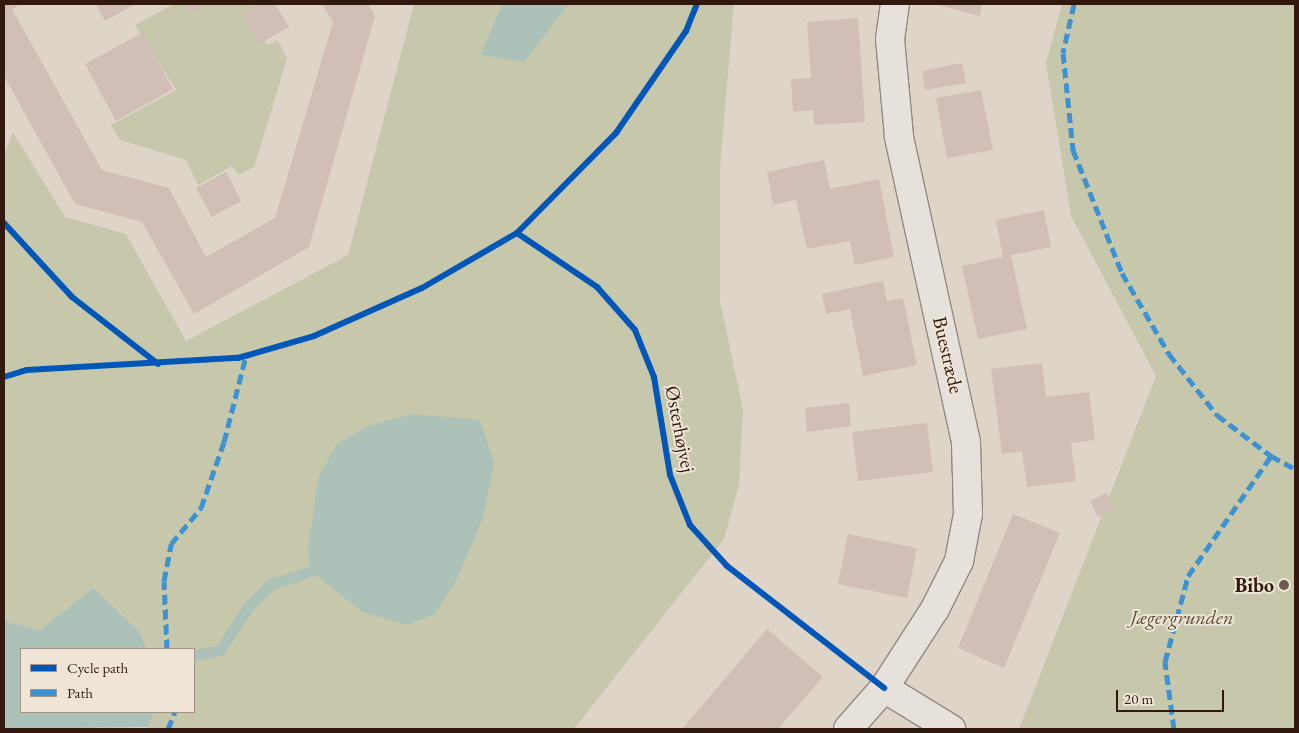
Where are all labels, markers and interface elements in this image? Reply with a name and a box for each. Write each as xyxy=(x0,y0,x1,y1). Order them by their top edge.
street label: Buestræde xyxy=(927,314,969,396)
street label: Østerhøjvej xyxy=(660,384,700,474)
place label: Bibo xyxy=(1235,573,1274,597)
marker: Bibo xyxy=(1278,579,1290,591)
park label: Jægergrunden xyxy=(1131,605,1233,629)
legend xyxy=(20,648,195,713)
text: Cycle path xyxy=(67,658,128,677)
scale bar xyxy=(1119,680,1226,712)
text: Path xyxy=(67,683,93,702)
text: 20 m xyxy=(1124,689,1153,708)

